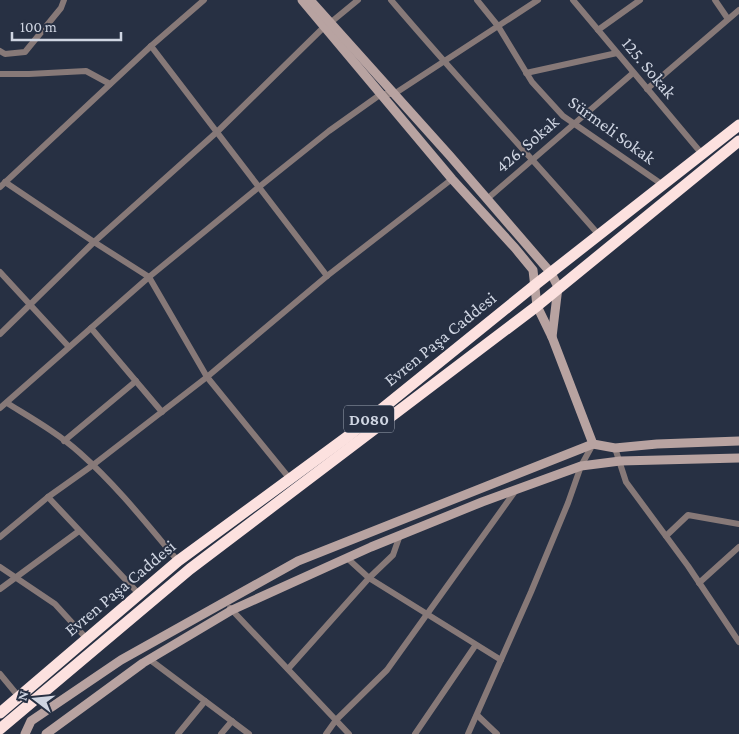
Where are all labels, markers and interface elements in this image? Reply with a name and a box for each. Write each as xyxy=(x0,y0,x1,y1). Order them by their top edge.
scale bar xyxy=(12,10,121,42)
text: 100 m xyxy=(20,19,57,35)
street label: 125. Sokak xyxy=(618,34,680,103)
street label: Sürmeli Sokak xyxy=(565,92,660,168)
street label: 426. Sokak xyxy=(491,111,563,177)
street label: Evren Paşa Caddesi xyxy=(380,288,500,390)
road number: D080 xyxy=(344,406,394,432)
street label: Evren Paşa Caddesi xyxy=(61,536,180,640)
north arrow xyxy=(10,674,60,724)
text: N xyxy=(13,688,32,702)

